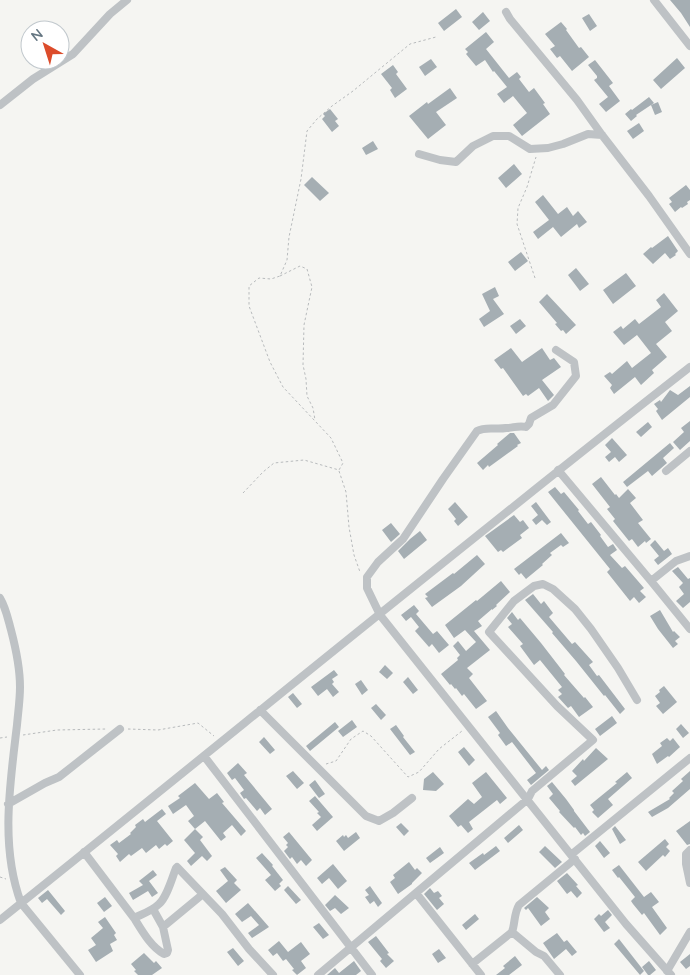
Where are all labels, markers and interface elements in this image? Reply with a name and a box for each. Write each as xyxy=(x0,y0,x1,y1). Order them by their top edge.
north arrow xyxy=(20,20,70,70)
text: N xyxy=(27,25,46,45)

